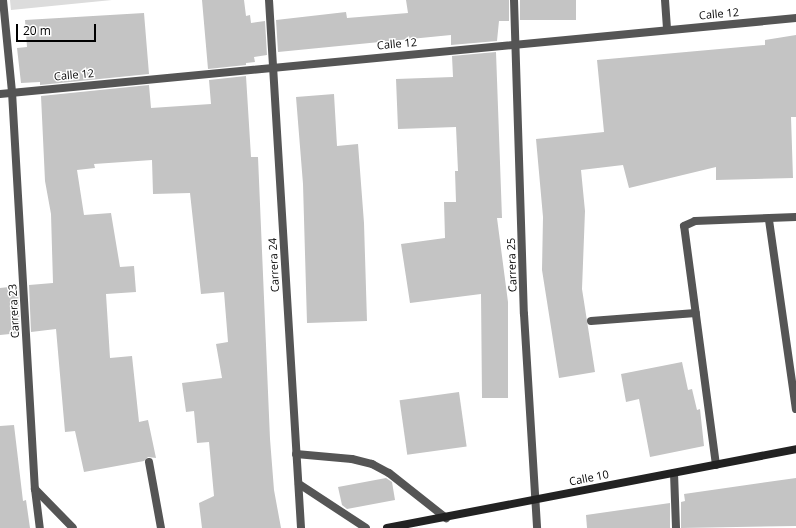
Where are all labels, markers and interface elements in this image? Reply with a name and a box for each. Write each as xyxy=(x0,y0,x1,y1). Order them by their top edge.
street label: Calle 12 xyxy=(698,6,740,22)
scale bar xyxy=(18,16,98,42)
text: 20 m xyxy=(23,22,51,39)
street label: Calle 12 xyxy=(376,36,418,52)
street label: Calle 12 xyxy=(53,67,95,83)
street label: Carrera 24 xyxy=(266,238,282,292)
street label: Carrera 25 xyxy=(504,238,520,292)
street label: Carrera 23 xyxy=(6,284,22,338)
street label: Calle 10 xyxy=(568,468,610,488)

